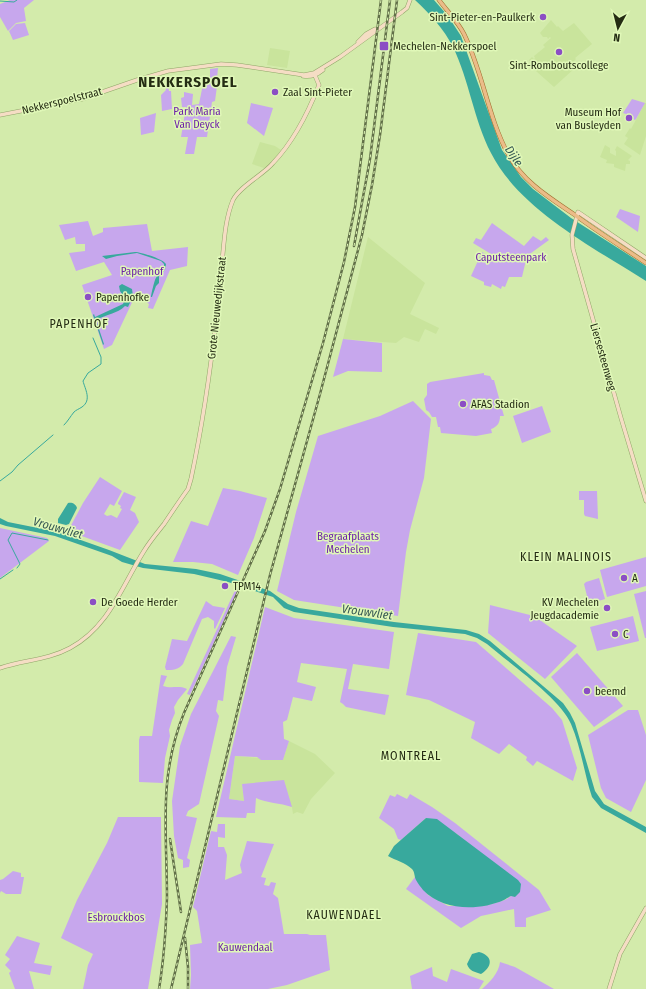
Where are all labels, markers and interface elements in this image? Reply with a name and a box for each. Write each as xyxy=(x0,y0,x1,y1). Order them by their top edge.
north arrow xyxy=(598,8,638,48)
place label: Sint-Pieter-en-Paulkerk xyxy=(429,11,536,24)
marker: Sint-Pieter-en-Paulkerk xyxy=(538,12,548,22)
text: N xyxy=(613,31,621,44)
marker: Mechelen-Nekkerspoel xyxy=(378,40,390,52)
place label: Mechelen-Nekkerspoel xyxy=(393,40,496,53)
marker: Sint-Romboutscollege xyxy=(554,47,564,57)
place label: Sint-Romboutscollege xyxy=(510,59,608,72)
district label: NEKKERSPOEL xyxy=(138,73,238,91)
street label: Nekkerspoelstraat xyxy=(21,85,104,117)
place label: Zaal Sint-Pieter xyxy=(283,86,352,99)
marker: Zaal Sint-Pieter xyxy=(270,87,280,97)
park label: Park Maria Van Deyck xyxy=(173,105,221,131)
place label: Museum Hof van Busleyden xyxy=(556,106,622,132)
marker: Museum Hof van Busleyden xyxy=(624,113,634,123)
water label: Dijle xyxy=(502,143,526,169)
park label: Caputsteenpark xyxy=(476,251,547,264)
street label: Grote Nieuwedijkstraat xyxy=(205,256,229,360)
park label: Papenhof xyxy=(121,265,164,278)
place label: Papenhofke xyxy=(96,291,149,304)
marker: Papenhofke xyxy=(83,292,93,302)
district label: PAPENHOF xyxy=(49,317,109,331)
street label: Liersesteenweg xyxy=(587,322,619,393)
place label: AFAS Stadion xyxy=(471,398,530,411)
marker: AFAS Stadion xyxy=(458,399,468,409)
water label: Vrouwvliet xyxy=(31,514,85,542)
park label: Begraafplaats Mechelen xyxy=(317,530,379,556)
district label: KLEIN MALINOIS xyxy=(520,550,612,564)
place label: A xyxy=(632,572,638,585)
marker: A xyxy=(619,573,629,583)
place label: TPM14 xyxy=(233,580,261,593)
marker: TPM14 xyxy=(220,581,230,591)
place label: De Goede Herder xyxy=(101,596,178,609)
place label: KV Mechelen Jeugdacademie xyxy=(531,596,599,622)
marker: De Goede Herder xyxy=(88,597,98,607)
water label: Vrouwvliet xyxy=(341,602,393,623)
marker: KV Mechelen Jeugdacademie xyxy=(602,603,612,613)
place label: C xyxy=(623,628,629,641)
marker: C xyxy=(610,629,620,639)
place label: beemd xyxy=(595,685,626,698)
marker: beemd xyxy=(582,686,592,696)
district label: MONTREAL xyxy=(381,749,441,763)
district label: KAUWENDAEL xyxy=(306,908,382,922)
park label: Esbrouckbos xyxy=(88,911,145,924)
park label: Kauwendaal xyxy=(218,941,272,954)

